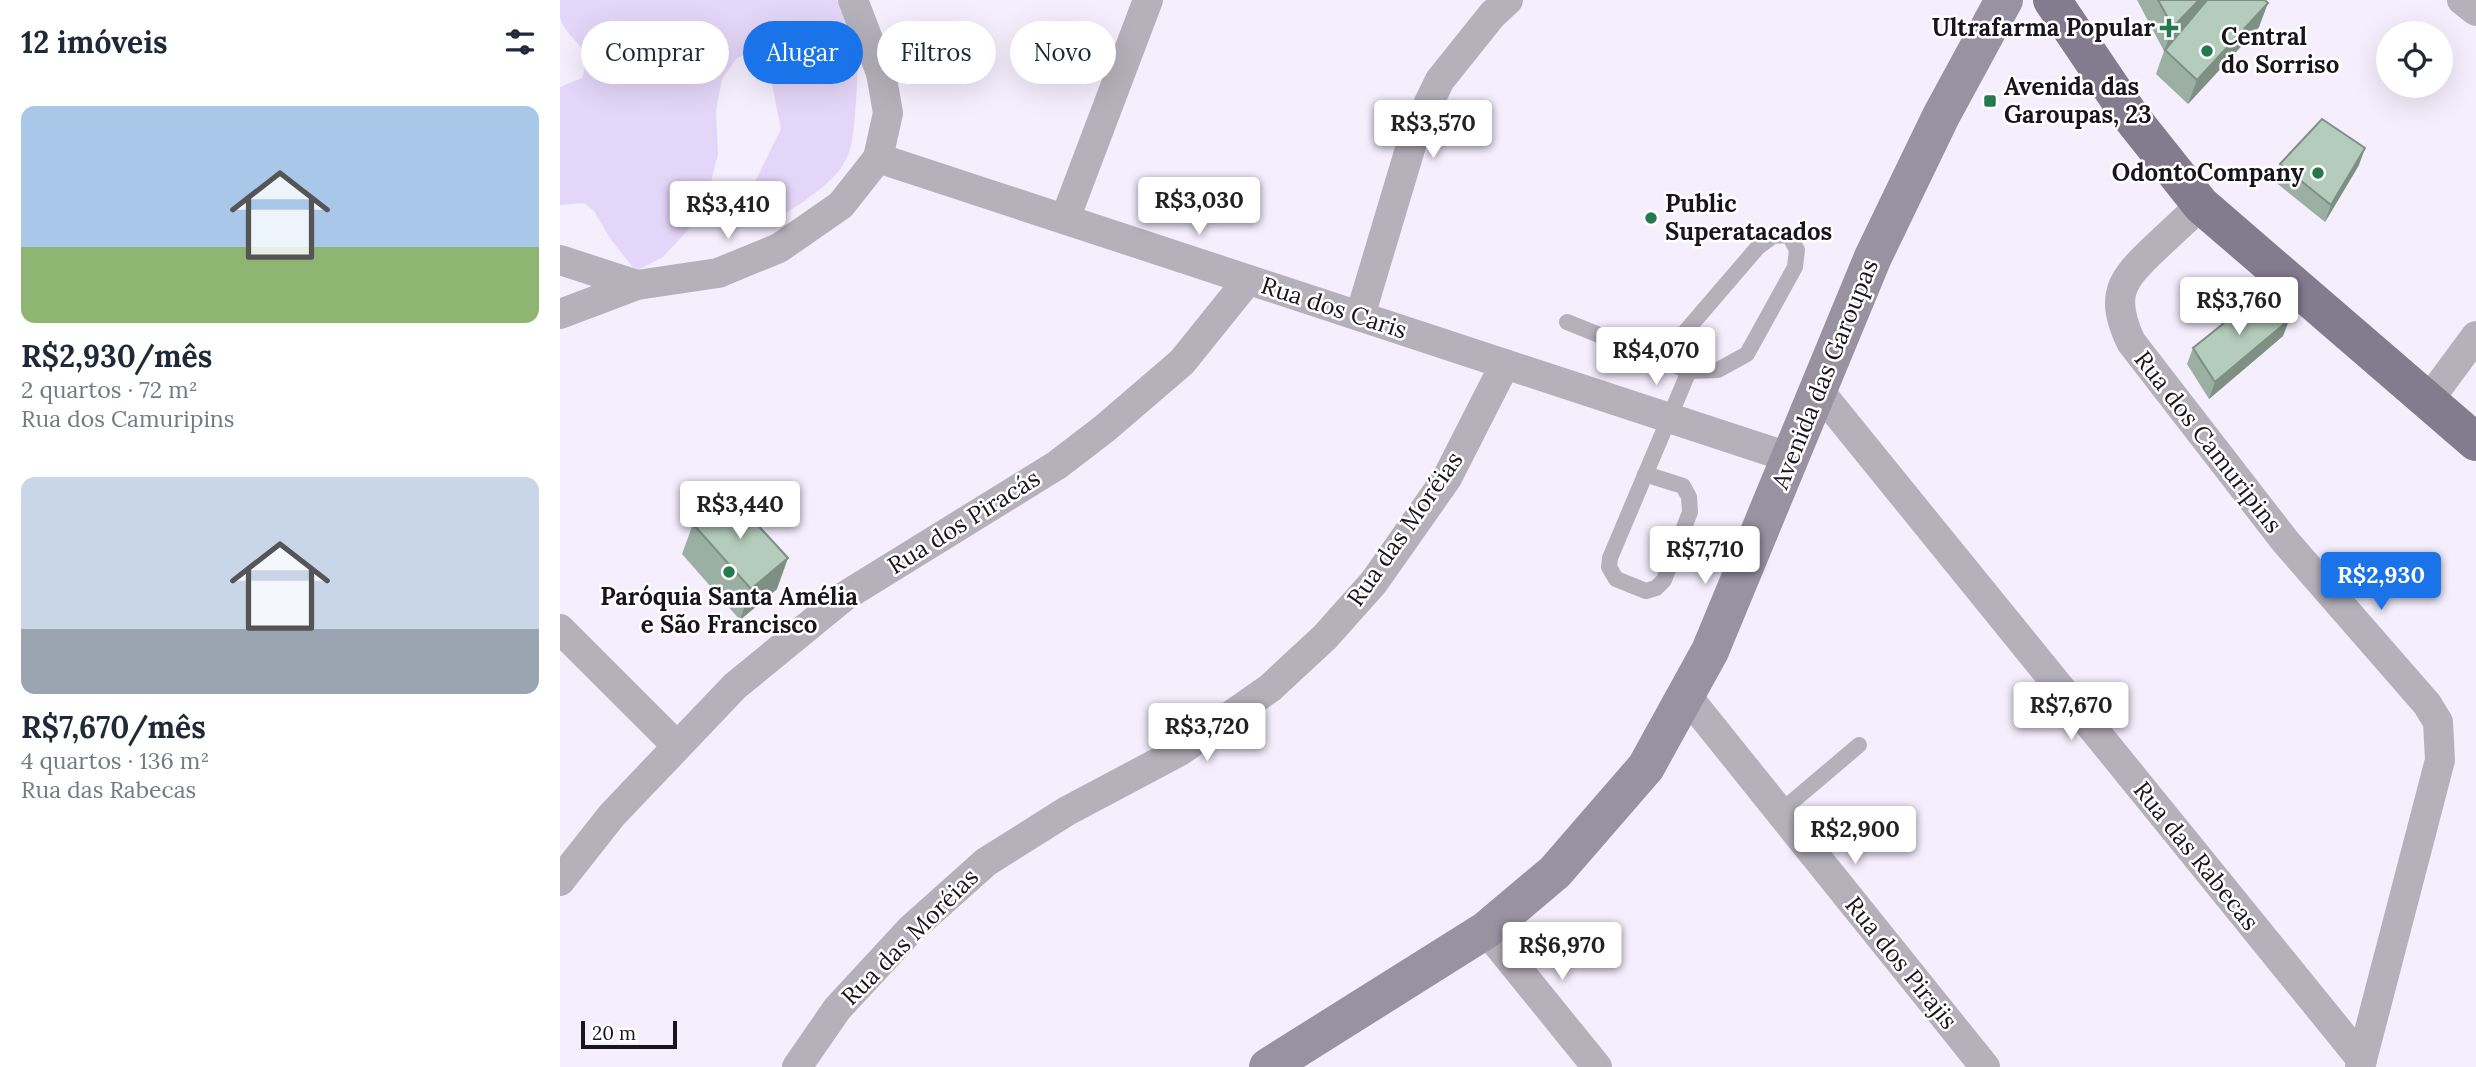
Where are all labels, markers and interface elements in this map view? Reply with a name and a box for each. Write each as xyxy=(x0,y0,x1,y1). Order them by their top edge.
place label: Ultrafarma Popular xyxy=(1932,12,2155,43)
marker: Ultrafarma Popular xyxy=(2161,20,2177,36)
chip: Comprar xyxy=(581,21,729,84)
chip: Alugar xyxy=(743,21,863,84)
chip: Filtros xyxy=(877,21,996,84)
chip: Novo xyxy=(1010,21,1116,84)
place label: Central do Sorriso xyxy=(2221,21,2339,80)
map controls xyxy=(2376,21,2453,98)
button: locate xyxy=(2376,21,2453,98)
text: 12 imóveis xyxy=(21,23,168,61)
icon: filters xyxy=(501,23,539,61)
marker: Central do Sorriso xyxy=(2199,43,2215,59)
place label: Avenida das Garoupas, 23 xyxy=(2004,71,2152,130)
marker: Avenida das Garoupas, 23 xyxy=(1982,93,1998,109)
pin: R$3,570 xyxy=(1368,100,1498,160)
text: R$3,570 xyxy=(1390,108,1476,137)
icon: home xyxy=(217,152,343,278)
place label: OdontoCompany xyxy=(2112,157,2305,188)
marker: OdontoCompany xyxy=(2310,165,2326,181)
pin: R$3,030 xyxy=(1134,177,1264,237)
pin: R$3,410 xyxy=(663,182,793,241)
text: R$3,030 xyxy=(1154,185,1244,214)
place label: Public Superatacados xyxy=(1665,188,1832,247)
text: R$3,410 xyxy=(686,189,770,218)
marker: Public Superatacados xyxy=(1643,210,1659,226)
street label: Avenida das Garoupas xyxy=(1764,254,1885,494)
street label: Rua dos Caris xyxy=(1257,269,1411,346)
pin: R$3,760 xyxy=(2174,278,2304,337)
text: R$3,760 xyxy=(2196,285,2282,314)
pin: R$4,070 xyxy=(1591,328,1721,387)
text: R$4,070 xyxy=(1612,335,1700,364)
text: R$2,930/mês xyxy=(21,337,212,375)
street label: Rua dos Camuripins xyxy=(2128,344,2289,539)
text: 2 quartos · 72 m² xyxy=(21,375,198,404)
text: Rua dos Camuripins xyxy=(21,404,234,433)
street label: Rua das Moréias xyxy=(1340,445,1469,612)
street label: Rua dos Piracás xyxy=(882,462,1046,581)
pin: R$3,440 xyxy=(675,482,805,541)
text: R$3,440 xyxy=(696,489,784,518)
icon: home xyxy=(217,523,343,649)
pin: R$7,710 xyxy=(1640,526,1770,586)
text: R$7,710 xyxy=(1666,534,1744,563)
pin: R$2,930 xyxy=(2316,552,2446,612)
text: R$2,930 xyxy=(2337,560,2425,589)
marker: Paróquia Santa Amélia e São Francisco xyxy=(721,564,737,580)
place label: Paróquia Santa Amélia e São Francisco xyxy=(600,581,858,640)
pin: R$7,670 xyxy=(2006,682,2136,742)
text: R$7,670 xyxy=(2029,690,2113,719)
pin: R$3,720 xyxy=(1142,704,1272,763)
text: R$7,670/mês xyxy=(21,708,206,746)
text: R$3,720 xyxy=(1165,711,1249,740)
text: 4 quartos · 136 m² xyxy=(21,746,209,775)
text: Rua das Rabecas xyxy=(21,775,196,804)
street label: Rua das Rabecas xyxy=(2127,775,2266,936)
pin: R$2,900 xyxy=(1790,806,1920,866)
text: R$2,900 xyxy=(1810,814,1900,843)
street label: Rua das Moréias xyxy=(834,861,985,1012)
street label: Rua dos Pirajis xyxy=(1838,890,1964,1035)
pin: R$6,970 xyxy=(1497,922,1627,982)
text: R$6,970 xyxy=(1519,930,1605,959)
scale bar xyxy=(581,1018,677,1050)
text: 20 m xyxy=(592,1021,636,1045)

